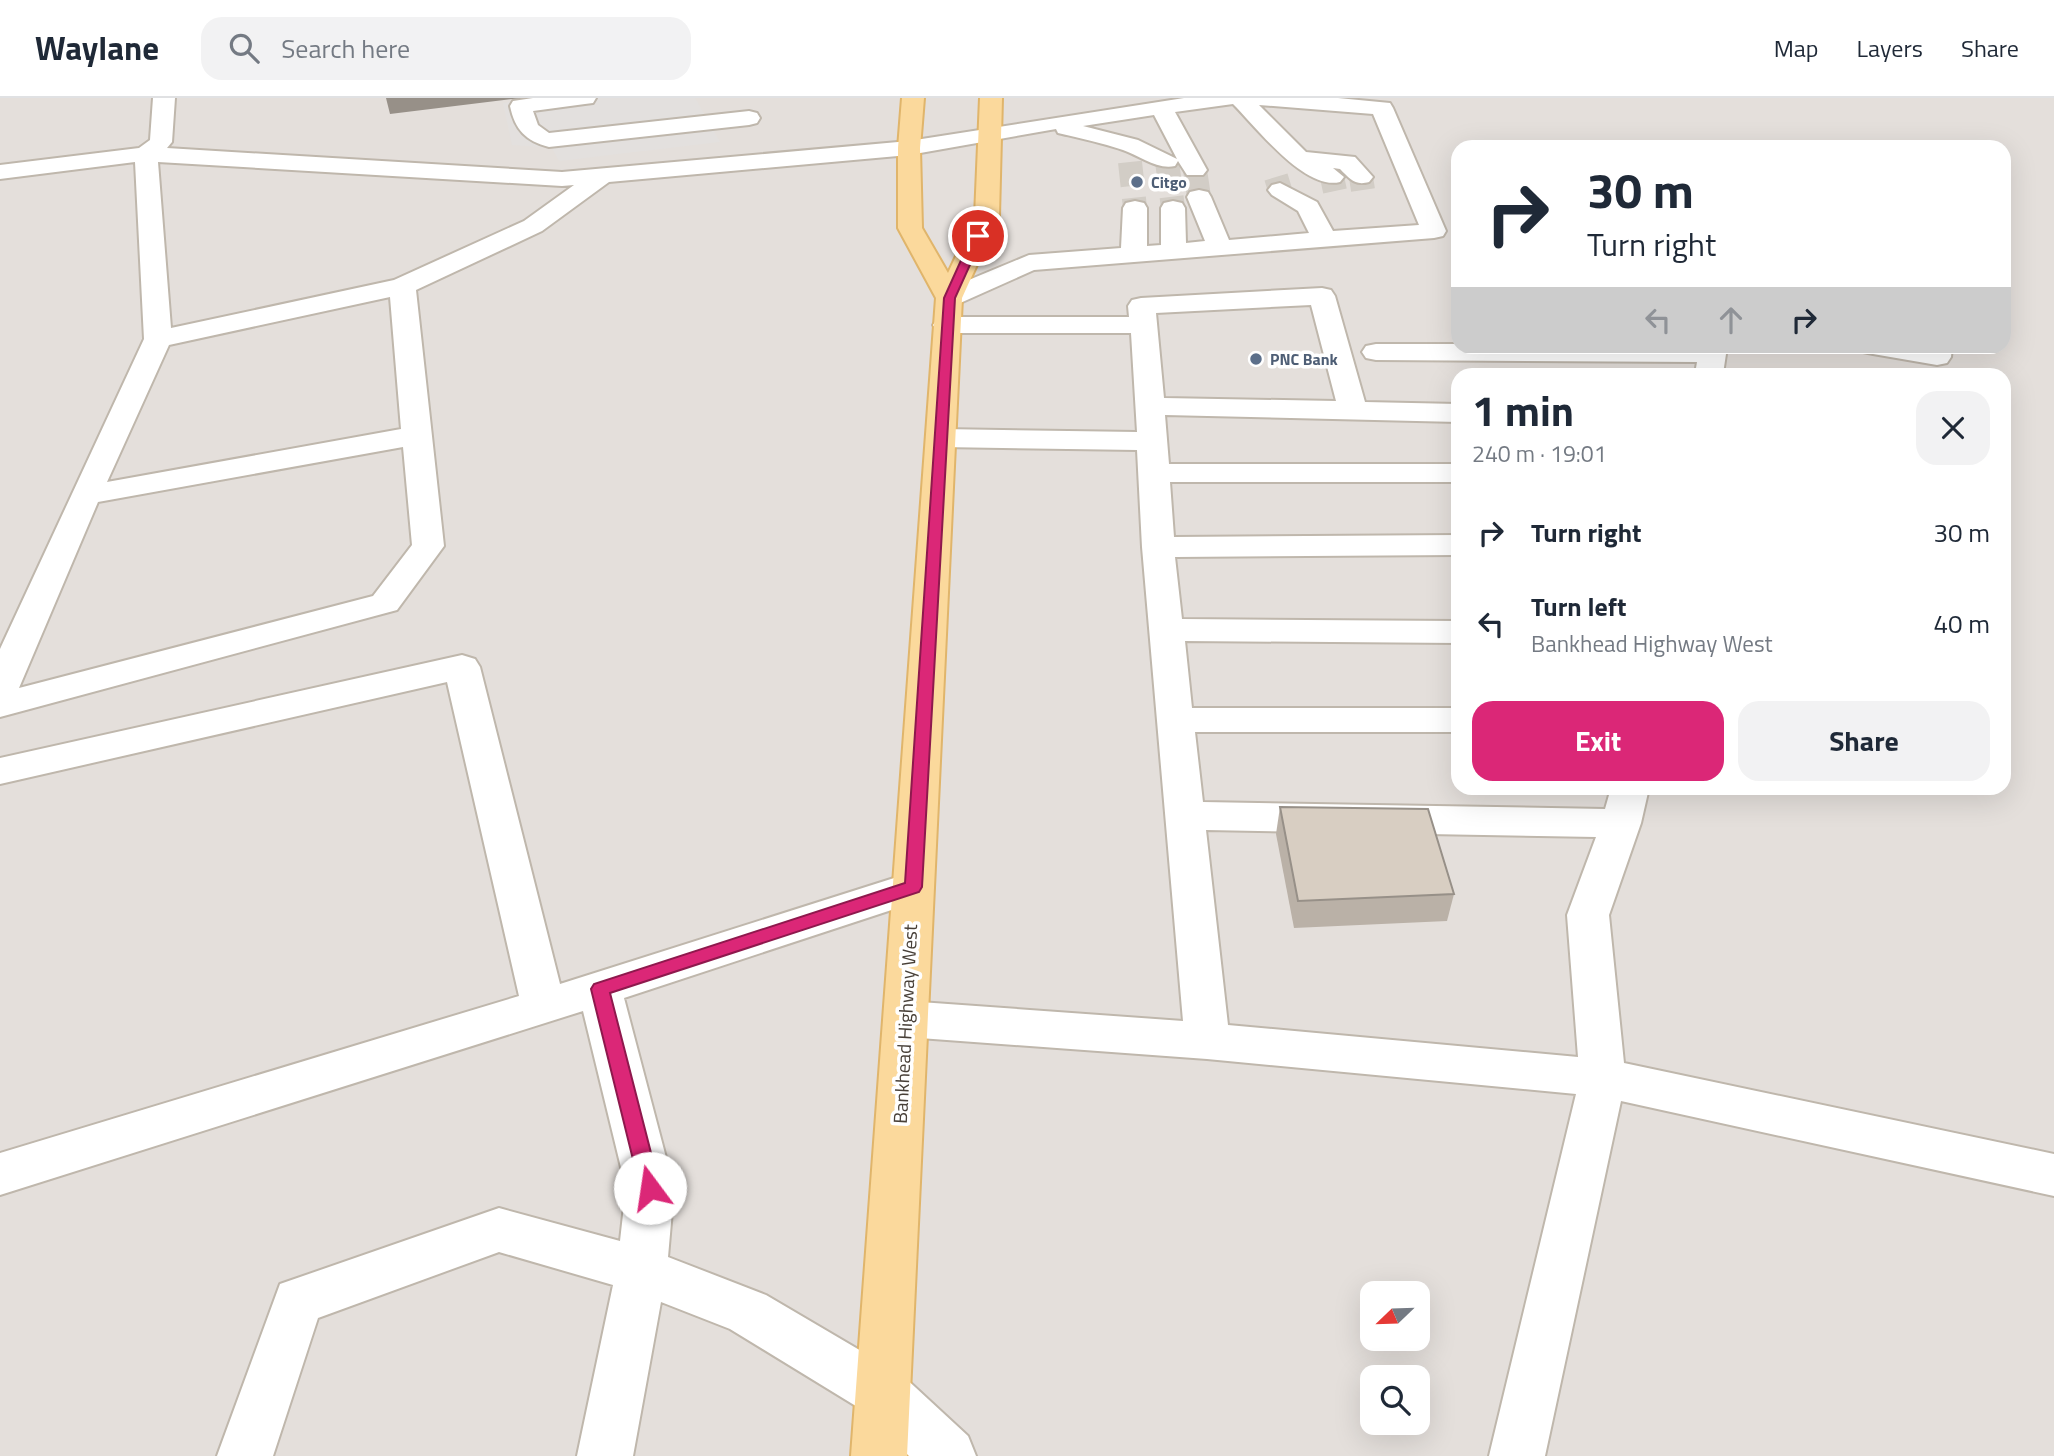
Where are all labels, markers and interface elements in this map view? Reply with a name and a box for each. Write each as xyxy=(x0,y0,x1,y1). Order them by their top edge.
search box xyxy=(201,17,691,80)
text: Waylane xyxy=(35,23,159,73)
icon: search xyxy=(225,29,263,67)
text: Search here xyxy=(281,29,410,68)
text: Map xyxy=(1774,30,1819,66)
text: Layers xyxy=(1857,30,1923,66)
text: Share xyxy=(1961,30,2019,66)
text: 30 m xyxy=(1587,152,1694,227)
icon: right xyxy=(1472,168,1563,259)
place label: Citgo xyxy=(1151,170,1187,194)
marker: Citgo xyxy=(1129,174,1145,190)
pin xyxy=(948,206,1008,266)
icon: arrive xyxy=(959,217,997,255)
text: Turn right xyxy=(1587,220,1716,268)
icon: left xyxy=(1639,301,1677,339)
icon: ahead xyxy=(1712,301,1750,339)
icon: right xyxy=(1785,301,1823,339)
place label: PNC Bank xyxy=(1270,347,1338,371)
marker: PNC Bank xyxy=(1248,351,1264,367)
text: 1 min xyxy=(1472,378,1574,442)
button: close xyxy=(1916,391,1990,465)
text: 240 m · 19:01 xyxy=(1472,436,1607,471)
text: Turn right xyxy=(1531,513,1642,552)
text: 30 m xyxy=(1933,513,1990,552)
icon: right xyxy=(1472,514,1510,552)
text: Turn left xyxy=(1531,587,1626,626)
text: 40 m xyxy=(1933,604,1990,643)
icon: left xyxy=(1472,605,1510,643)
text: Bankhead Highway West xyxy=(1531,626,1773,661)
button: Exit xyxy=(1472,701,1724,781)
button: Share xyxy=(1738,701,1990,781)
street label: Bankhead Highway West xyxy=(885,923,924,1124)
position arrow xyxy=(613,1151,687,1225)
north arrow xyxy=(1360,1281,1430,1351)
map controls xyxy=(1360,1281,1430,1435)
button: search xyxy=(1360,1365,1430,1435)

